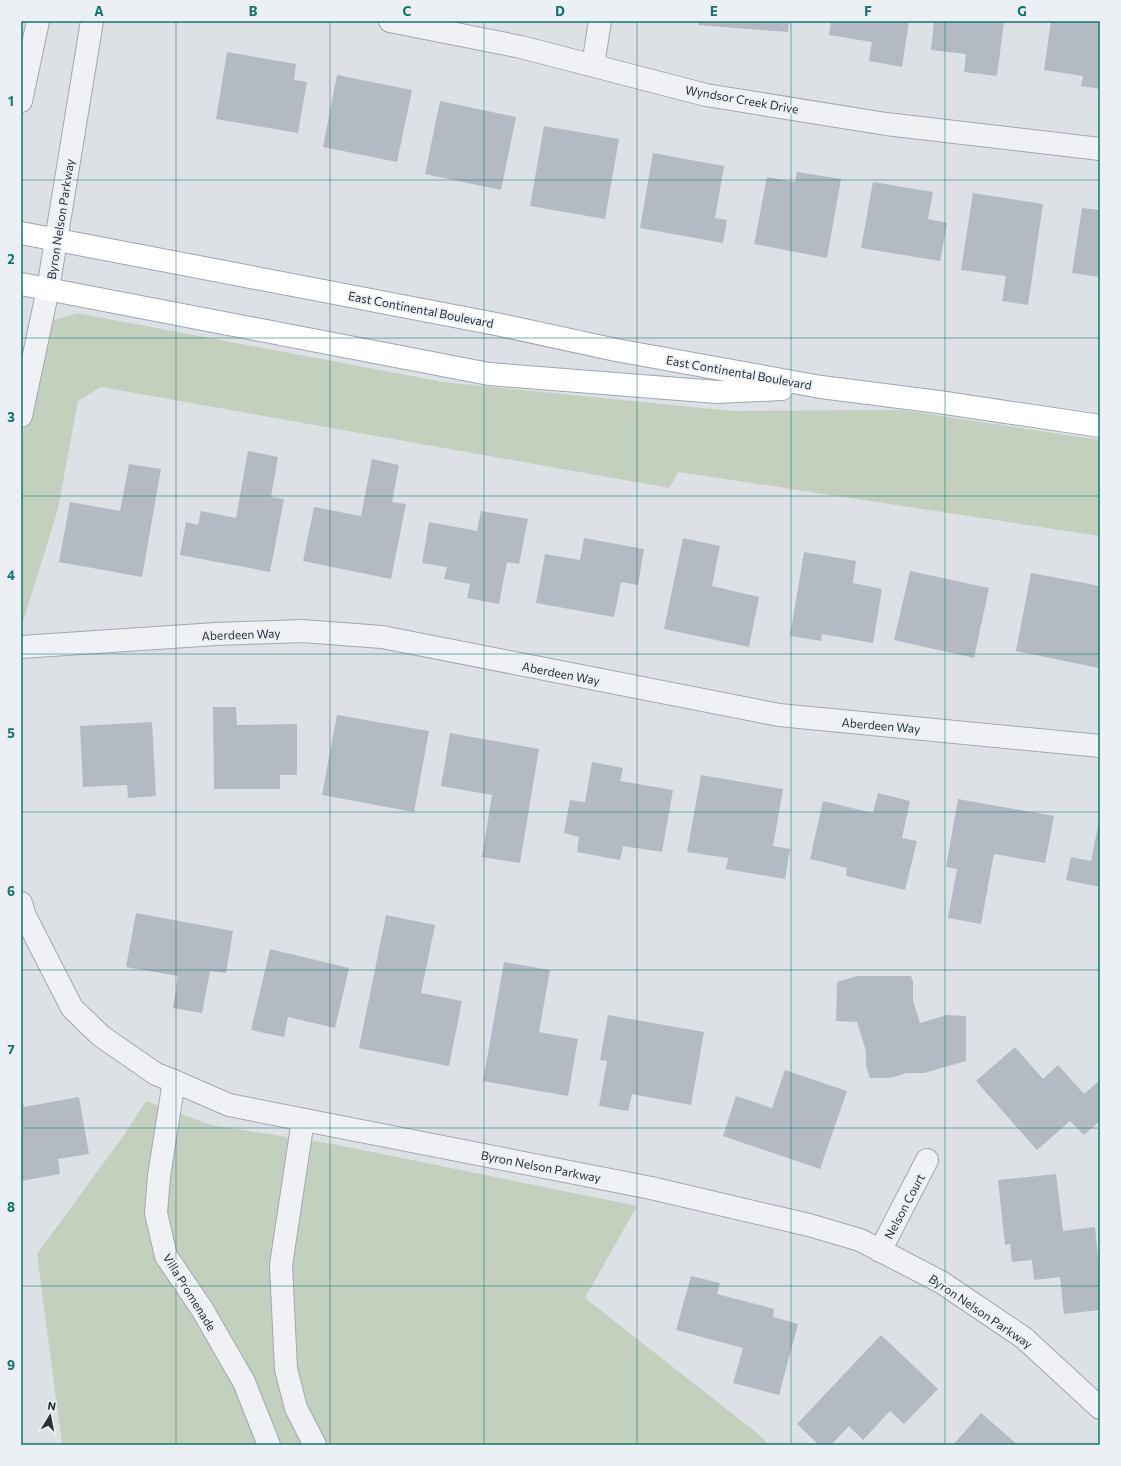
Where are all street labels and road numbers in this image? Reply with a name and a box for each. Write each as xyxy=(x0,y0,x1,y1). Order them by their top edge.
street label: Wyndsor Creek Drive xyxy=(684,82,800,116)
street label: Byron Nelson Parkway xyxy=(44,158,76,280)
street label: East Continental Boulevard xyxy=(347,288,495,330)
street label: East Continental Boulevard xyxy=(665,352,813,392)
street label: Aberdeen Way xyxy=(201,626,281,642)
street label: Aberdeen Way xyxy=(521,659,601,687)
street label: Aberdeen Way xyxy=(841,715,921,735)
street label: Byron Nelson Parkway xyxy=(480,1147,602,1185)
street label: Nelson Court xyxy=(881,1171,927,1241)
street label: Villa Promenade xyxy=(161,1251,219,1333)
street label: Byron Nelson Parkway xyxy=(927,1271,1035,1351)

